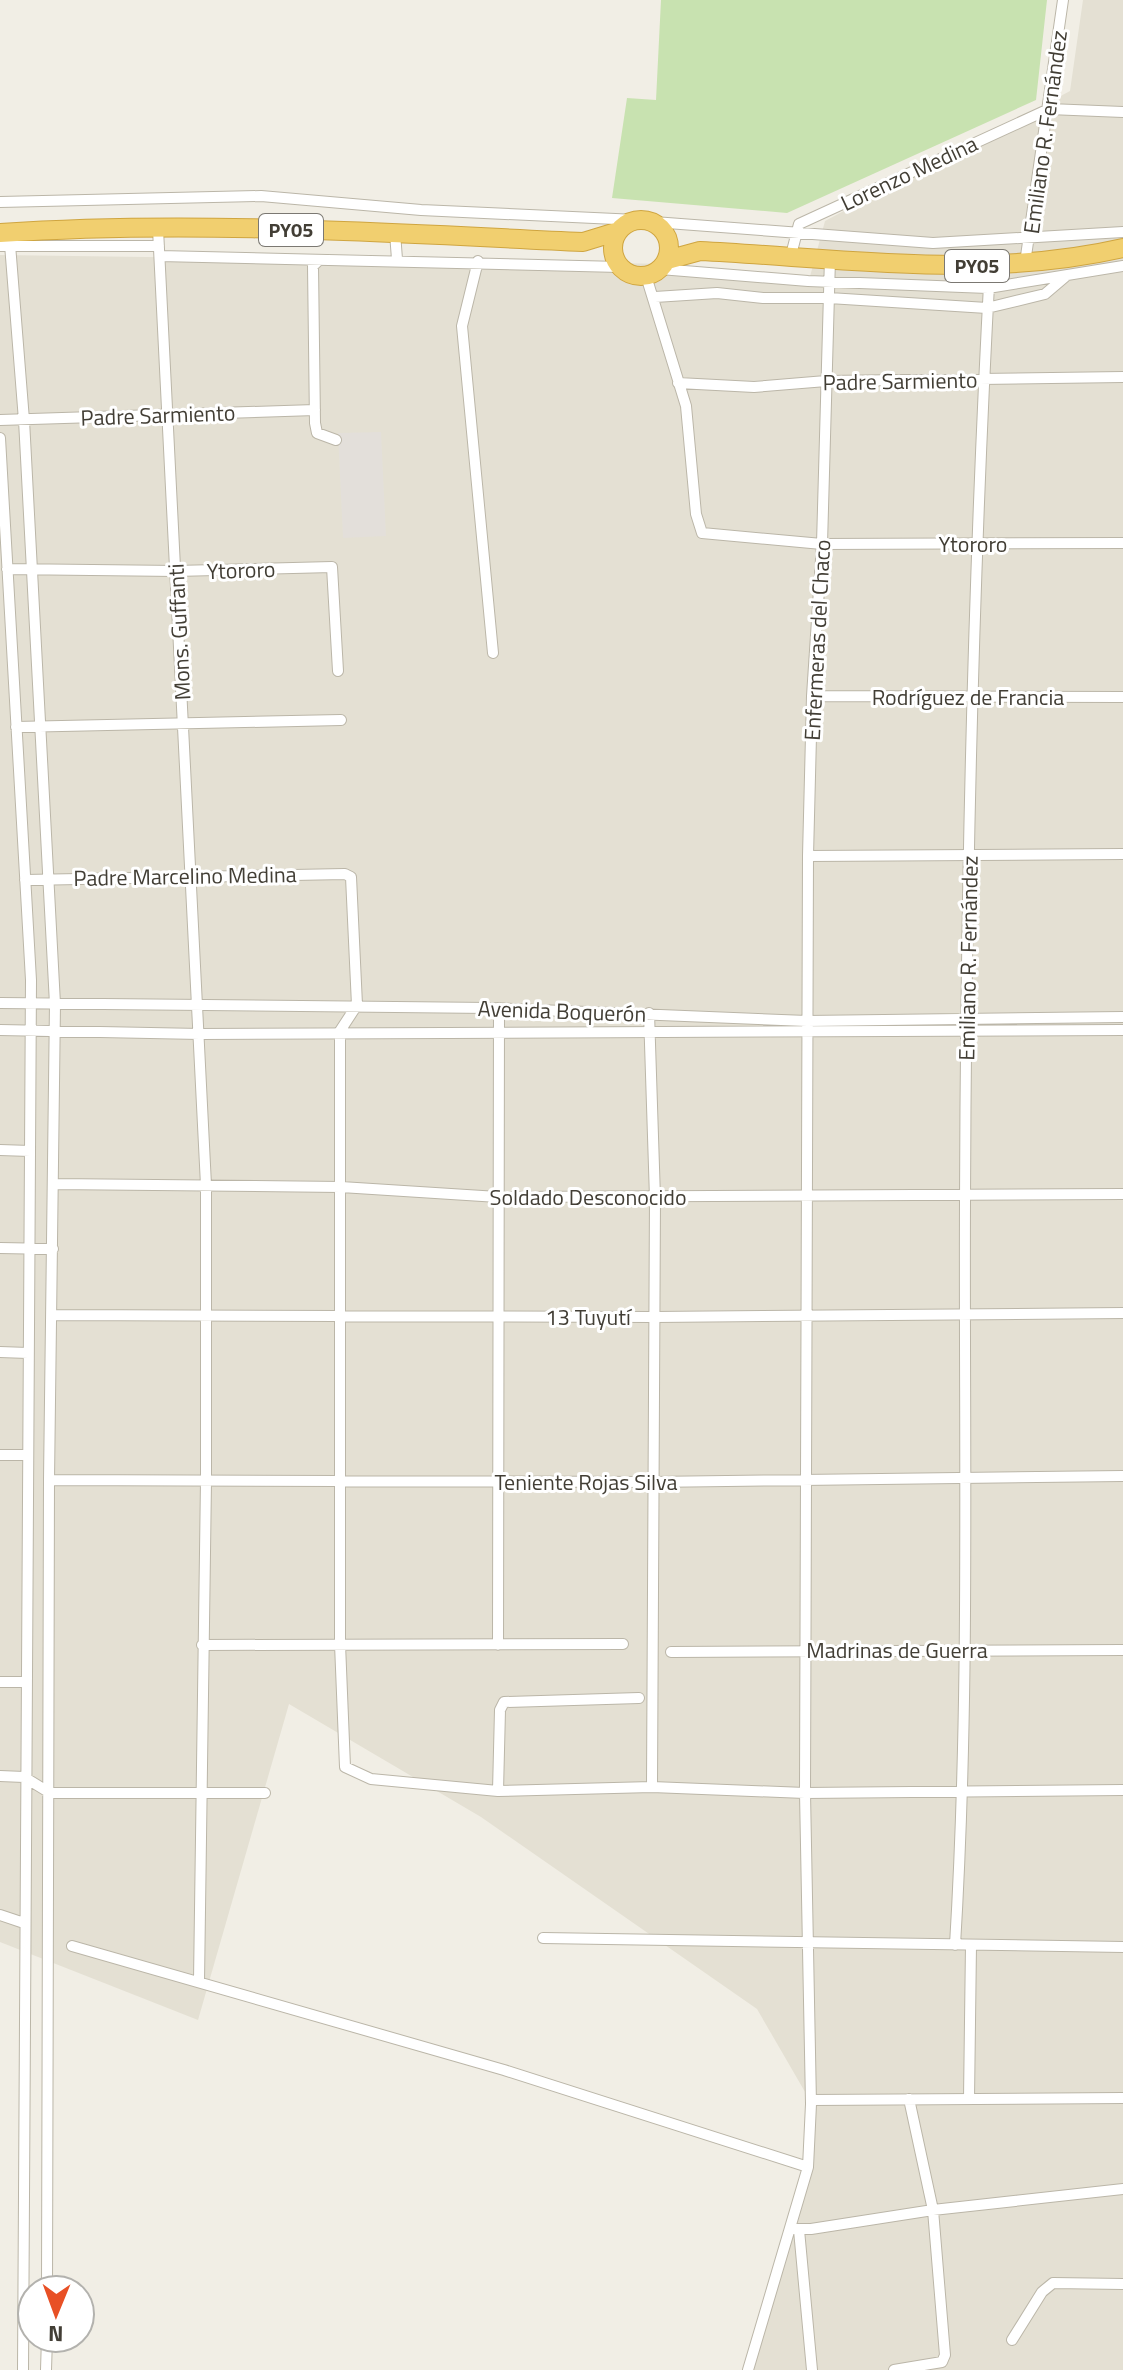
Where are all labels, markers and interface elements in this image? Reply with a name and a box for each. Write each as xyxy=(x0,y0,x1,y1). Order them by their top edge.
street label: Emiliano R. Fernández xyxy=(1014,28,1076,236)
street label: Lorenzo Medina xyxy=(835,126,983,220)
road number: PY05 xyxy=(259,214,323,246)
road number: PY05 xyxy=(945,250,1009,282)
street label: Padre Sarmiento xyxy=(822,363,978,399)
street label: Padre Sarmiento xyxy=(80,395,236,435)
street label: Ytororo xyxy=(939,527,1007,561)
street label: Enfermeras del Chaco xyxy=(795,538,839,742)
street label: Ytororo xyxy=(206,552,276,588)
street label: Mons. Guffanti xyxy=(158,563,200,701)
street label: Rodríguez de Francia xyxy=(872,680,1064,714)
street label: Emiliano R. Fernández xyxy=(949,855,987,1061)
street label: Padre Marcelino Medina xyxy=(73,857,297,895)
street label: Avenida Boquerón xyxy=(477,991,647,1031)
street label: Soldado Desconocido xyxy=(489,1180,687,1214)
street label: 13 Tuyutí xyxy=(545,1300,633,1334)
street label: Teniente Rojas Silva xyxy=(495,1465,677,1499)
street label: Madrinas de Guerra xyxy=(806,1633,988,1667)
north arrow xyxy=(16,2274,96,2354)
text: N xyxy=(48,2317,64,2351)

